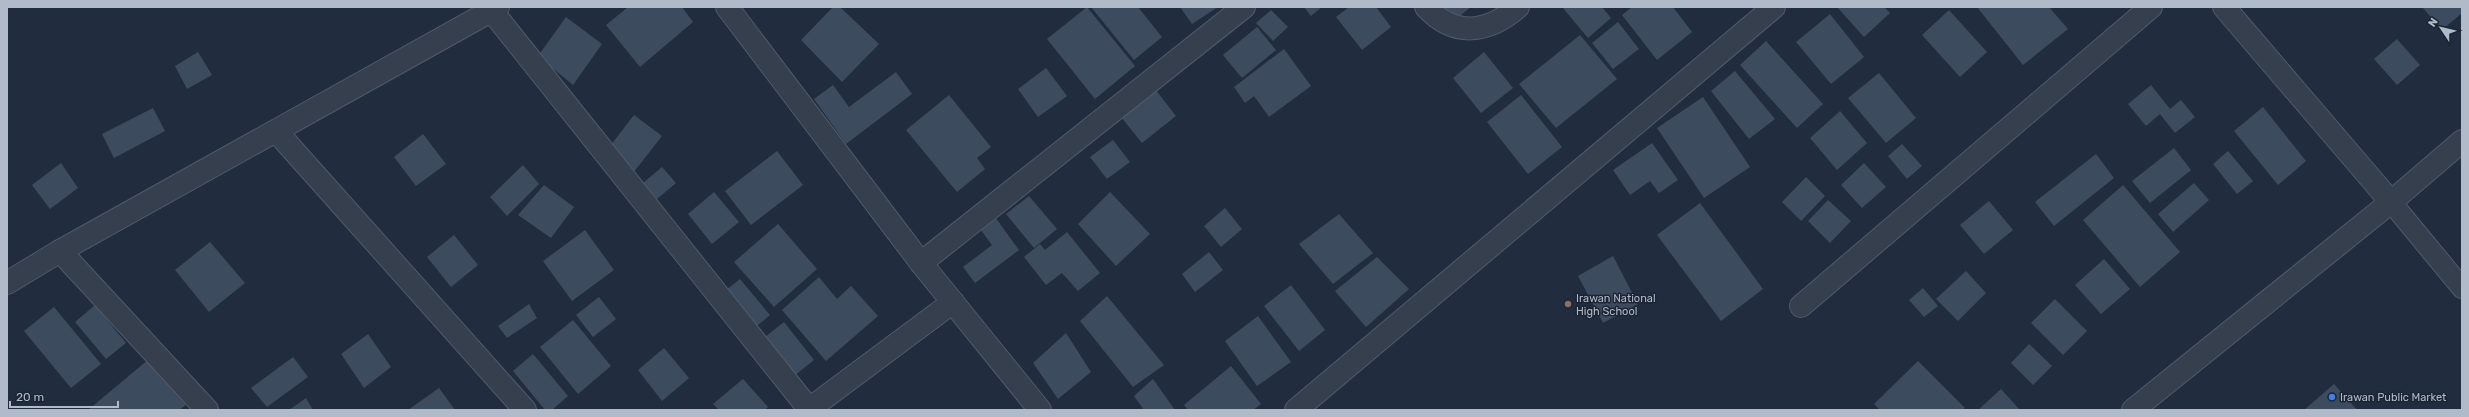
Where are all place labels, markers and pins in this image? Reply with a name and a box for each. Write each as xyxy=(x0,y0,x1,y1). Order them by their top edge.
place label: Irawan National High School xyxy=(1576,292,1656,318)
marker: Irawan National High School xyxy=(1563,299,1573,309)
place label: Irawan Public Market xyxy=(2340,391,2447,404)
marker: Irawan Public Market xyxy=(2327,392,2337,402)

